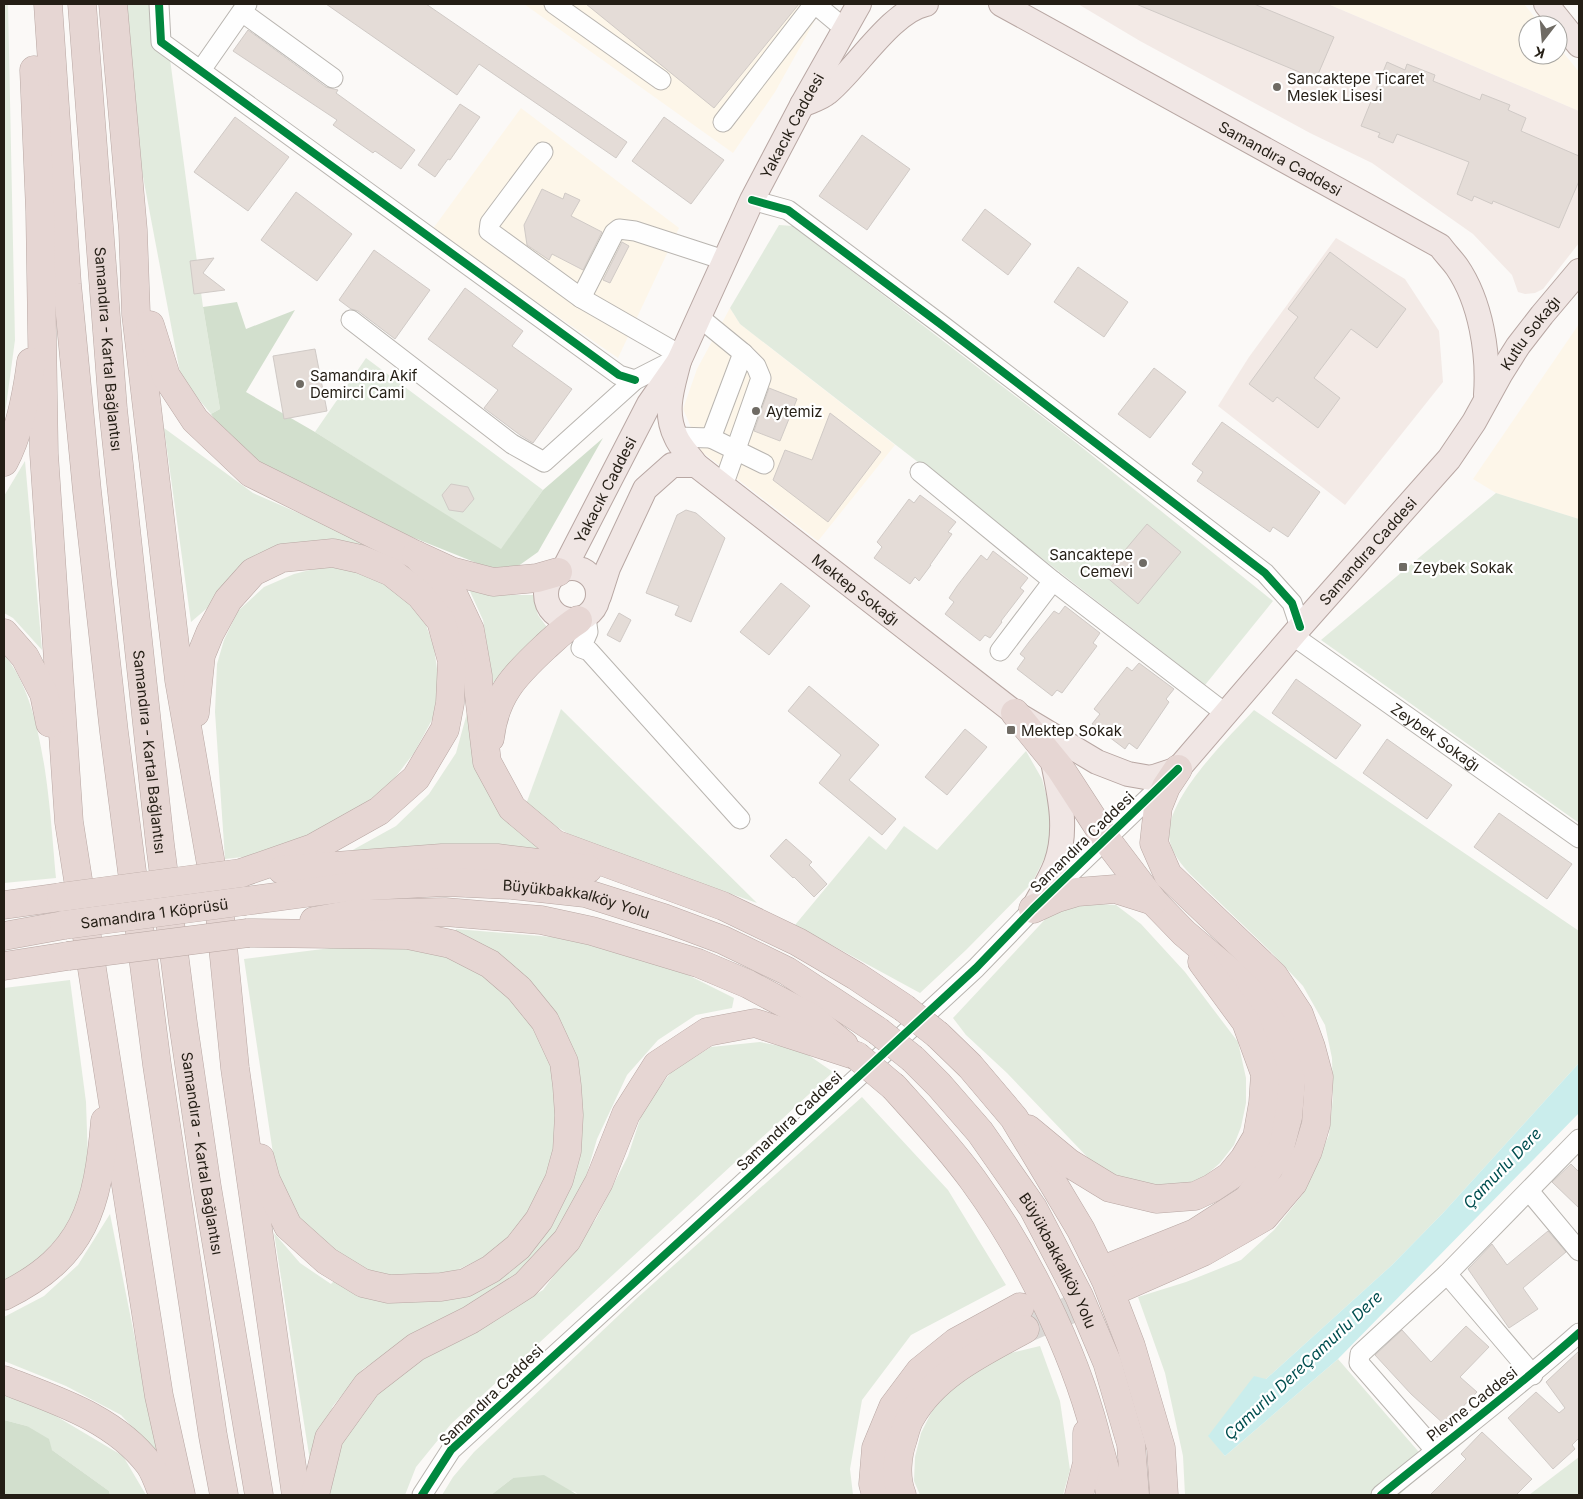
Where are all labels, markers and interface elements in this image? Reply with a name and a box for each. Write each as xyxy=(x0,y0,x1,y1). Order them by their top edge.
north arrow xyxy=(1518,15,1568,65)
text: K xyxy=(1532,43,1546,63)
place label: Sancaktepe Ticaret Meslek Lisesi xyxy=(1287,69,1425,105)
street label: Yakacık Caddesi xyxy=(756,70,828,182)
marker: Sancaktepe Ticaret Meslek Lisesi xyxy=(1271,81,1283,93)
street label: Samandıra Caddesi xyxy=(1215,116,1345,200)
street label: Samandıra - Kartal Bağlantısı xyxy=(91,246,127,452)
street label: Kutlu Sokağı xyxy=(1496,292,1564,373)
place label: Samandıra Akif Demirci Cami xyxy=(310,366,418,402)
marker: Samandıra Akif Demirci Cami xyxy=(294,378,306,390)
place label: Aytemiz xyxy=(766,402,823,421)
marker: Aytemiz xyxy=(750,405,762,417)
street label: Yakacık Caddesi xyxy=(570,434,640,546)
street label: Samandıra Caddesi xyxy=(1315,493,1420,609)
place label: Sancaktepe Cemevi xyxy=(1049,545,1133,581)
street label: Mektep Sokağı xyxy=(808,549,903,629)
marker: Sancaktepe Cemevi xyxy=(1137,557,1149,569)
place label: Zeybek Sokak xyxy=(1413,558,1514,577)
marker: Zeybek Sokak xyxy=(1397,561,1409,573)
street label: Samandıra - Kartal Bağlantısı xyxy=(130,649,171,855)
street label: Zeybek Sokağı xyxy=(1387,699,1484,775)
place label: Mektep Sokak xyxy=(1021,721,1123,740)
marker: Mektep Sokak xyxy=(1005,724,1017,736)
street label: Samandıra Caddesi xyxy=(1026,787,1138,897)
street label: Büyükbakkalköy Yolu xyxy=(502,875,652,922)
street label: Samandıra 1 Köprüsü xyxy=(79,894,229,932)
street label: Samandıra - Kartal Bağlantısı xyxy=(178,1051,228,1256)
street label: Samandıra Caddesi xyxy=(732,1067,846,1175)
water label: Çamurlu Dere xyxy=(1458,1123,1546,1213)
street label: Büyükbakkalköy Yolu xyxy=(1015,1189,1101,1331)
water label: Çamurlu DereÇamurlu Dere xyxy=(1220,1286,1386,1444)
street label: Samandıra Caddesi xyxy=(435,1340,547,1450)
street label: Plevne Caddesi xyxy=(1423,1363,1521,1445)

